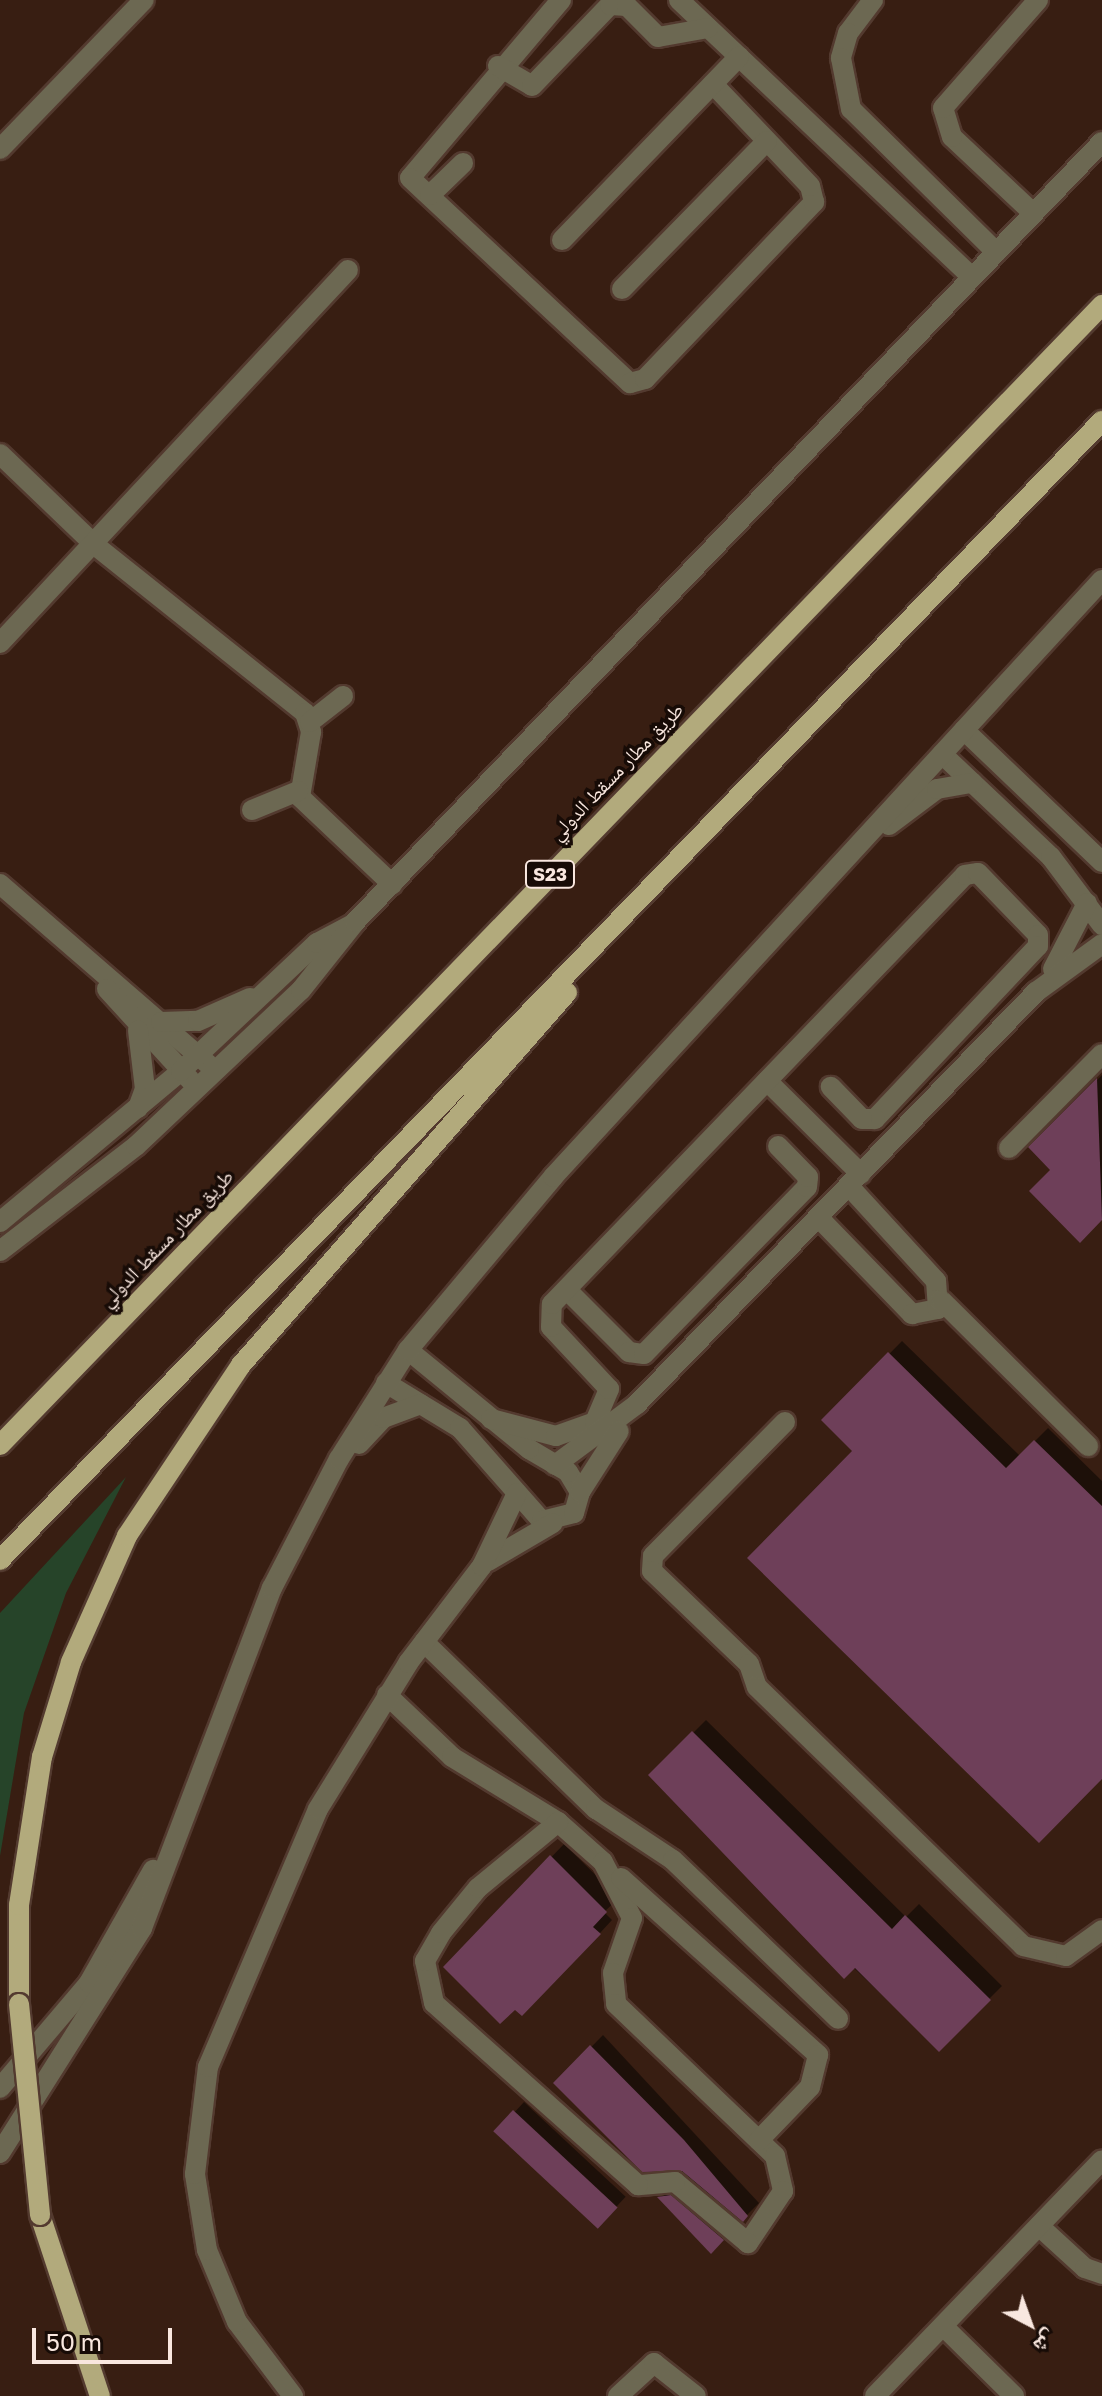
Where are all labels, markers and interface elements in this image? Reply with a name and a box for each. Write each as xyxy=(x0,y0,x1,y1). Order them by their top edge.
street label: طريق مطار مسقط الدولي xyxy=(544,697,688,845)
road number: S23 xyxy=(524,860,576,888)
street label: طريق مطار مسقط الدولي xyxy=(94,1164,238,1312)
north arrow xyxy=(990,2284,1070,2364)
scale bar xyxy=(36,2312,176,2362)
text: ش xyxy=(1028,2325,1064,2360)
text: 50 m xyxy=(46,2327,102,2356)

